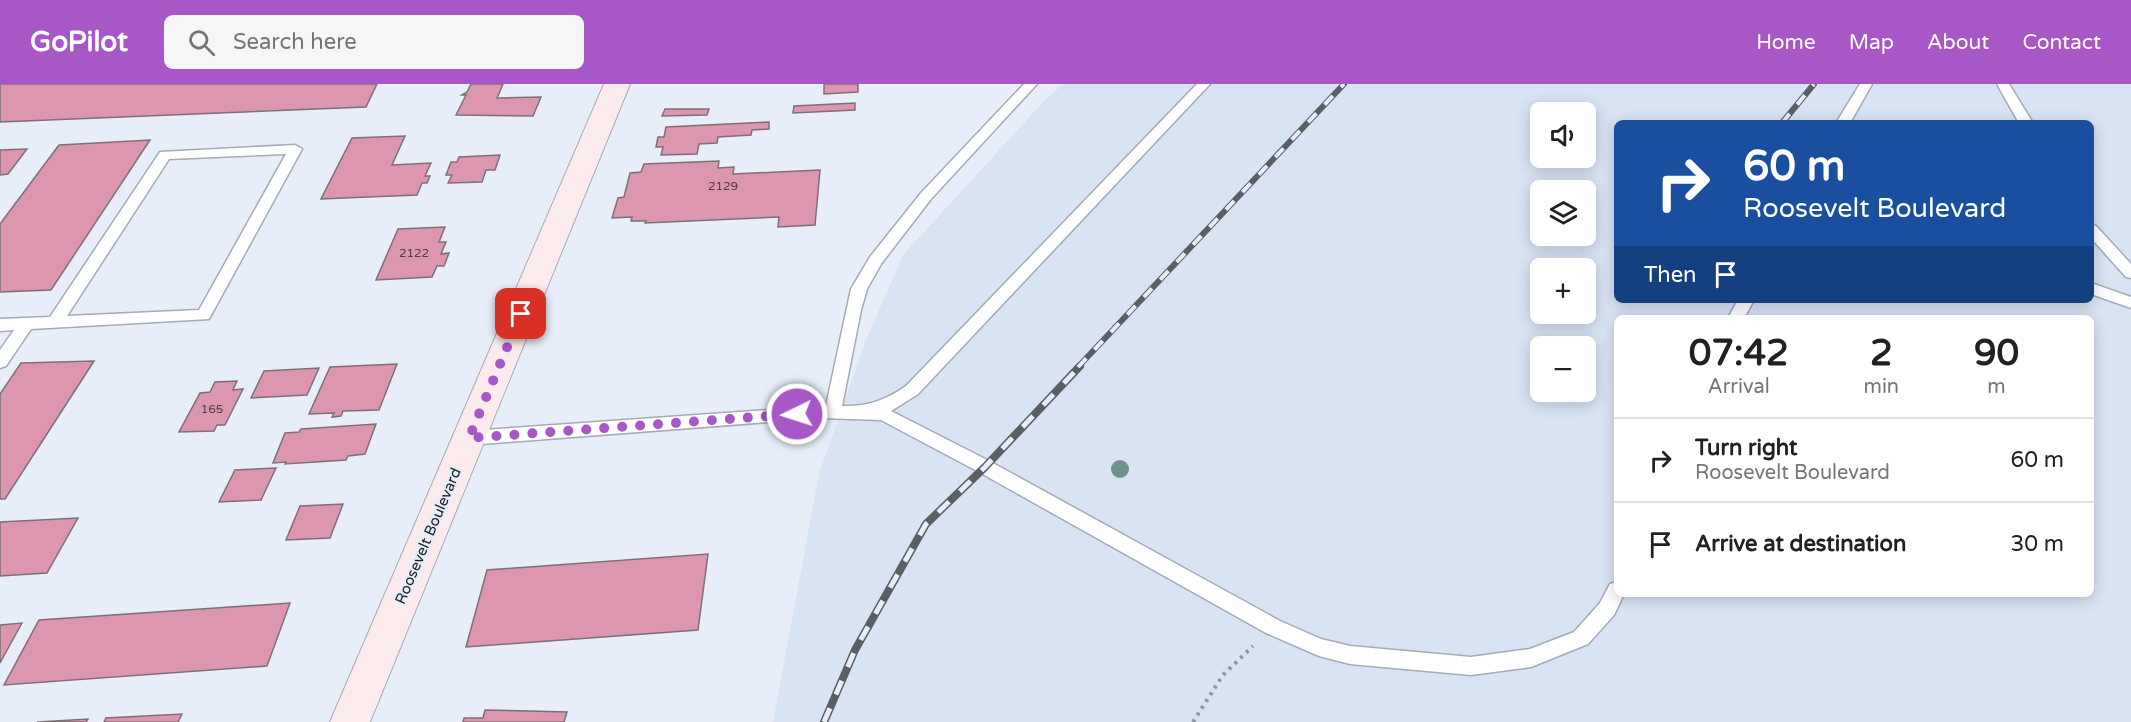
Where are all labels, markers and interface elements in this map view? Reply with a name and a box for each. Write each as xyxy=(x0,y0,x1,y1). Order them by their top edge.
search box xyxy=(164,15,584,69)
text: GoPilot xyxy=(30,25,128,59)
icon: search xyxy=(185,26,218,59)
text: Search here xyxy=(233,29,357,55)
text: Home xyxy=(1756,30,1816,55)
text: Map xyxy=(1849,30,1894,55)
text: About xyxy=(1927,30,1989,55)
text: Contact xyxy=(2022,30,2101,55)
map controls xyxy=(1530,102,1596,402)
button: sound xyxy=(1530,102,1596,168)
text: 60 m xyxy=(1743,141,1845,192)
icon: right xyxy=(1644,144,1722,222)
house number: 2129 xyxy=(708,179,738,193)
button: layers xyxy=(1530,180,1596,246)
text: Roosevelt Boulevard xyxy=(1743,192,2006,225)
house number: 2122 xyxy=(399,246,429,260)
button: + xyxy=(1530,258,1596,324)
icon: arrive xyxy=(1709,258,1742,291)
text: Then xyxy=(1644,262,1697,288)
pin xyxy=(495,288,546,339)
icon: arrive xyxy=(504,297,537,330)
text: 07:42 xyxy=(1689,332,1789,375)
text: 2 xyxy=(1870,332,1893,375)
text: 90 xyxy=(1974,332,2019,375)
button: − xyxy=(1530,336,1596,402)
text: Arrival xyxy=(1708,375,1770,399)
text: min xyxy=(1864,375,1899,399)
text: m xyxy=(1987,375,2006,399)
position arrow xyxy=(765,382,829,446)
house number: 165 xyxy=(201,402,223,416)
text: Turn right xyxy=(1695,435,1797,461)
icon: right xyxy=(1644,444,1677,477)
text: 60 m xyxy=(2010,447,2064,473)
text: Roosevelt Boulevard xyxy=(1695,461,1890,485)
street label: Roosevelt Boulevard xyxy=(391,465,465,607)
icon: arrive xyxy=(1644,528,1677,561)
text: Arrive at destination xyxy=(1695,531,1906,557)
text: 30 m xyxy=(2010,531,2064,557)

